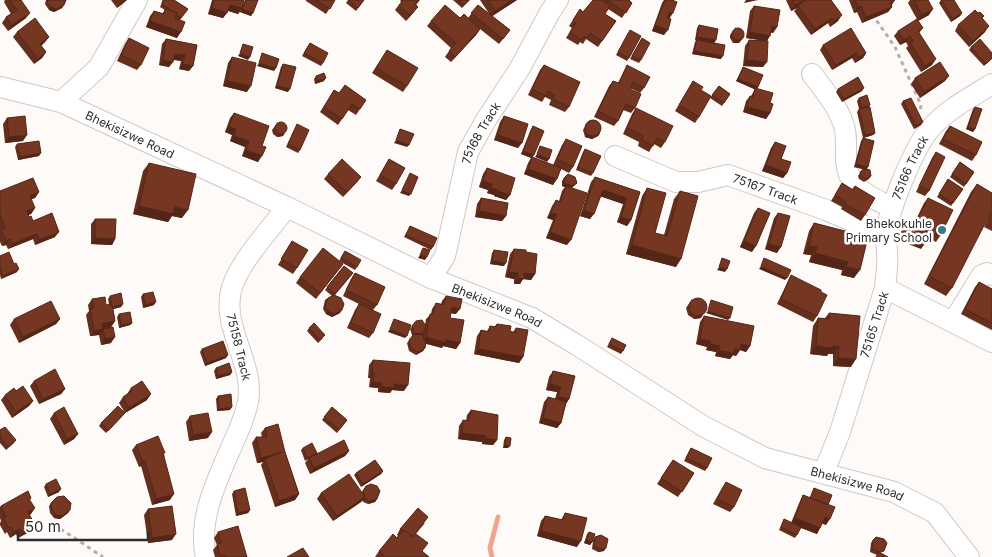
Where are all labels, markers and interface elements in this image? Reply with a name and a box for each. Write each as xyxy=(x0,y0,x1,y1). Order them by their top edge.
street label: 75168 Track xyxy=(458,99,504,165)
street label: Bhekisizwe Road xyxy=(83,107,177,161)
street label: 75166 Track xyxy=(888,132,931,201)
street label: 75167 Track xyxy=(731,170,801,207)
place label: Bhekokuhle Primary School xyxy=(846,216,932,245)
marker: Bhekokuhle Primary School xyxy=(936,224,948,236)
street label: Bhekisizwe Road xyxy=(450,280,545,330)
street label: 75165 Track xyxy=(856,289,891,359)
street label: 75158 Track xyxy=(223,312,255,383)
street label: Bhekisizwe Road xyxy=(809,463,907,503)
scale bar xyxy=(18,510,148,542)
text: 50 m xyxy=(25,517,61,536)

